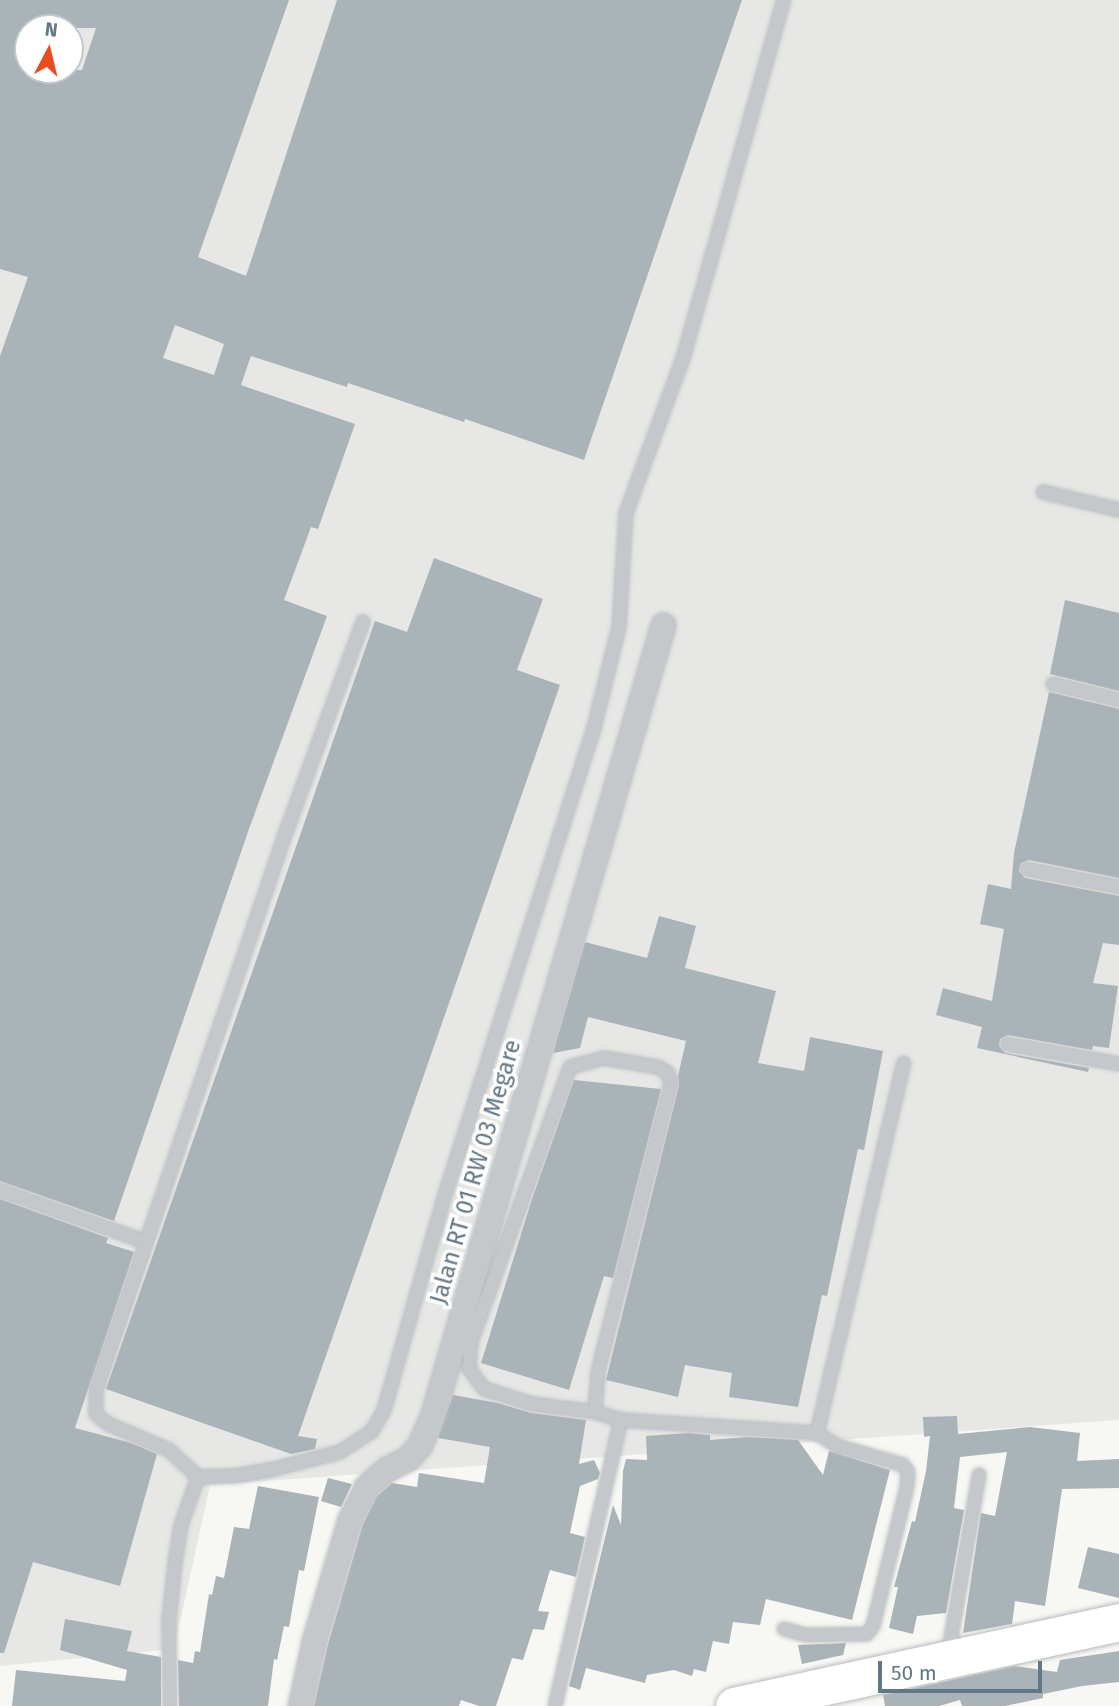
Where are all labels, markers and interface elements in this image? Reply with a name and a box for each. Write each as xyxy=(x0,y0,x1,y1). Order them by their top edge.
north arrow xyxy=(14,14,84,84)
text: N xyxy=(44,17,59,42)
street label: Jalan RT 01 RW 03 Megare xyxy=(424,1037,528,1307)
scale bar xyxy=(881,1646,1046,1690)
text: 50 m xyxy=(891,1660,937,1686)

